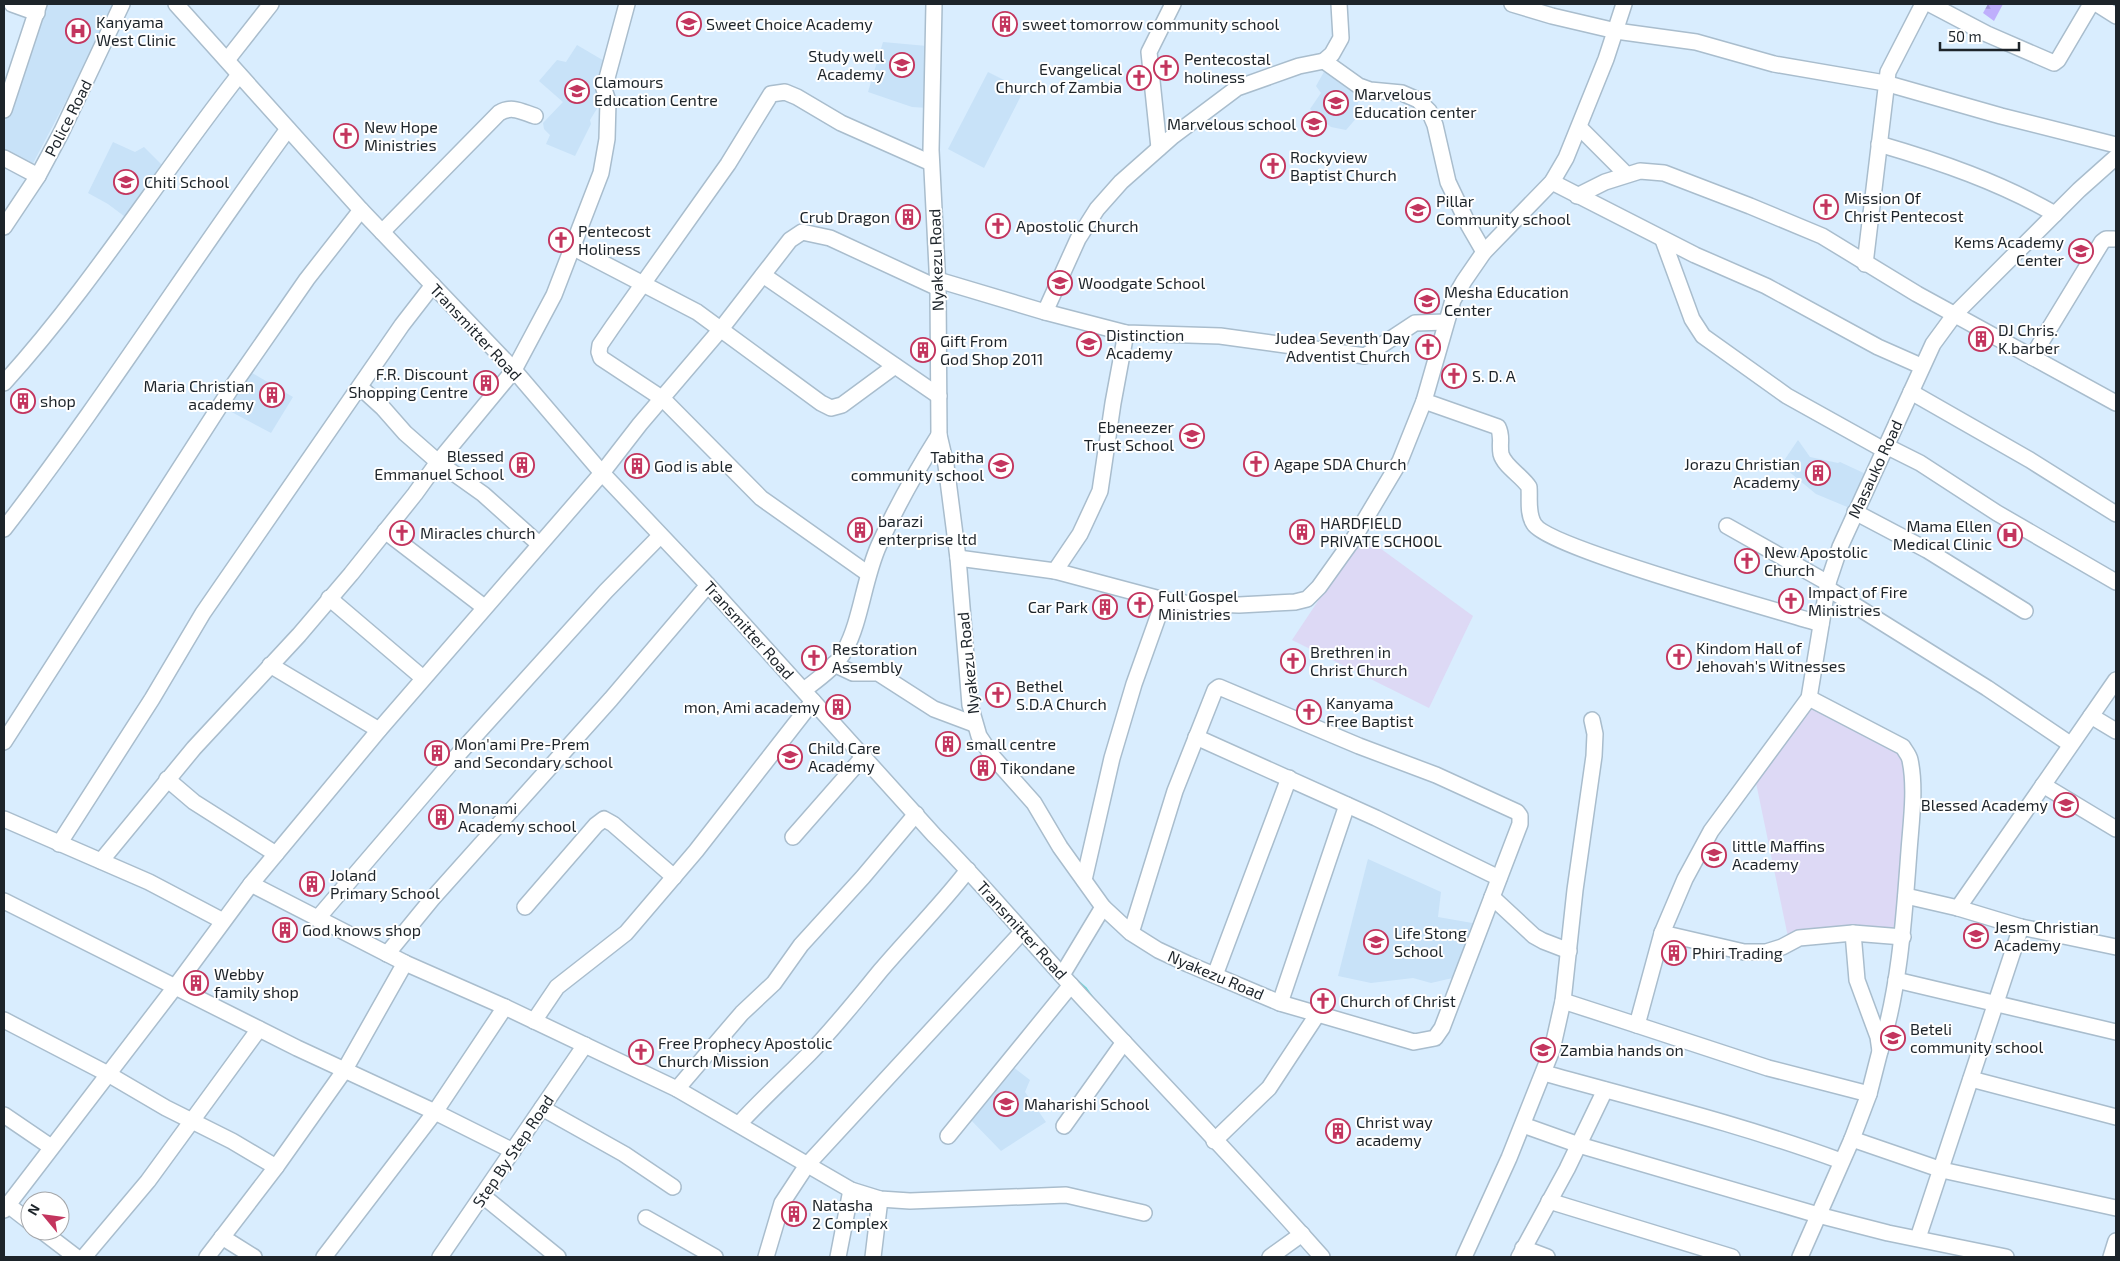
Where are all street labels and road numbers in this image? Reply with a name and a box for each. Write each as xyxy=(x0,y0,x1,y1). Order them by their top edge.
street label: Police Road xyxy=(40,76,95,159)
street label: Nyakezu Road xyxy=(924,208,947,312)
street label: Transmitter Road xyxy=(427,279,526,384)
street label: Masauko Road xyxy=(1843,417,1906,521)
street label: Transmitter Road xyxy=(700,577,798,683)
street label: Nyakezu Road xyxy=(953,611,982,715)
street label: Transmitter Road xyxy=(973,877,1071,983)
street label: Nyakezu Road xyxy=(1165,946,1267,1003)
street label: Step By Step Road xyxy=(468,1091,557,1210)

